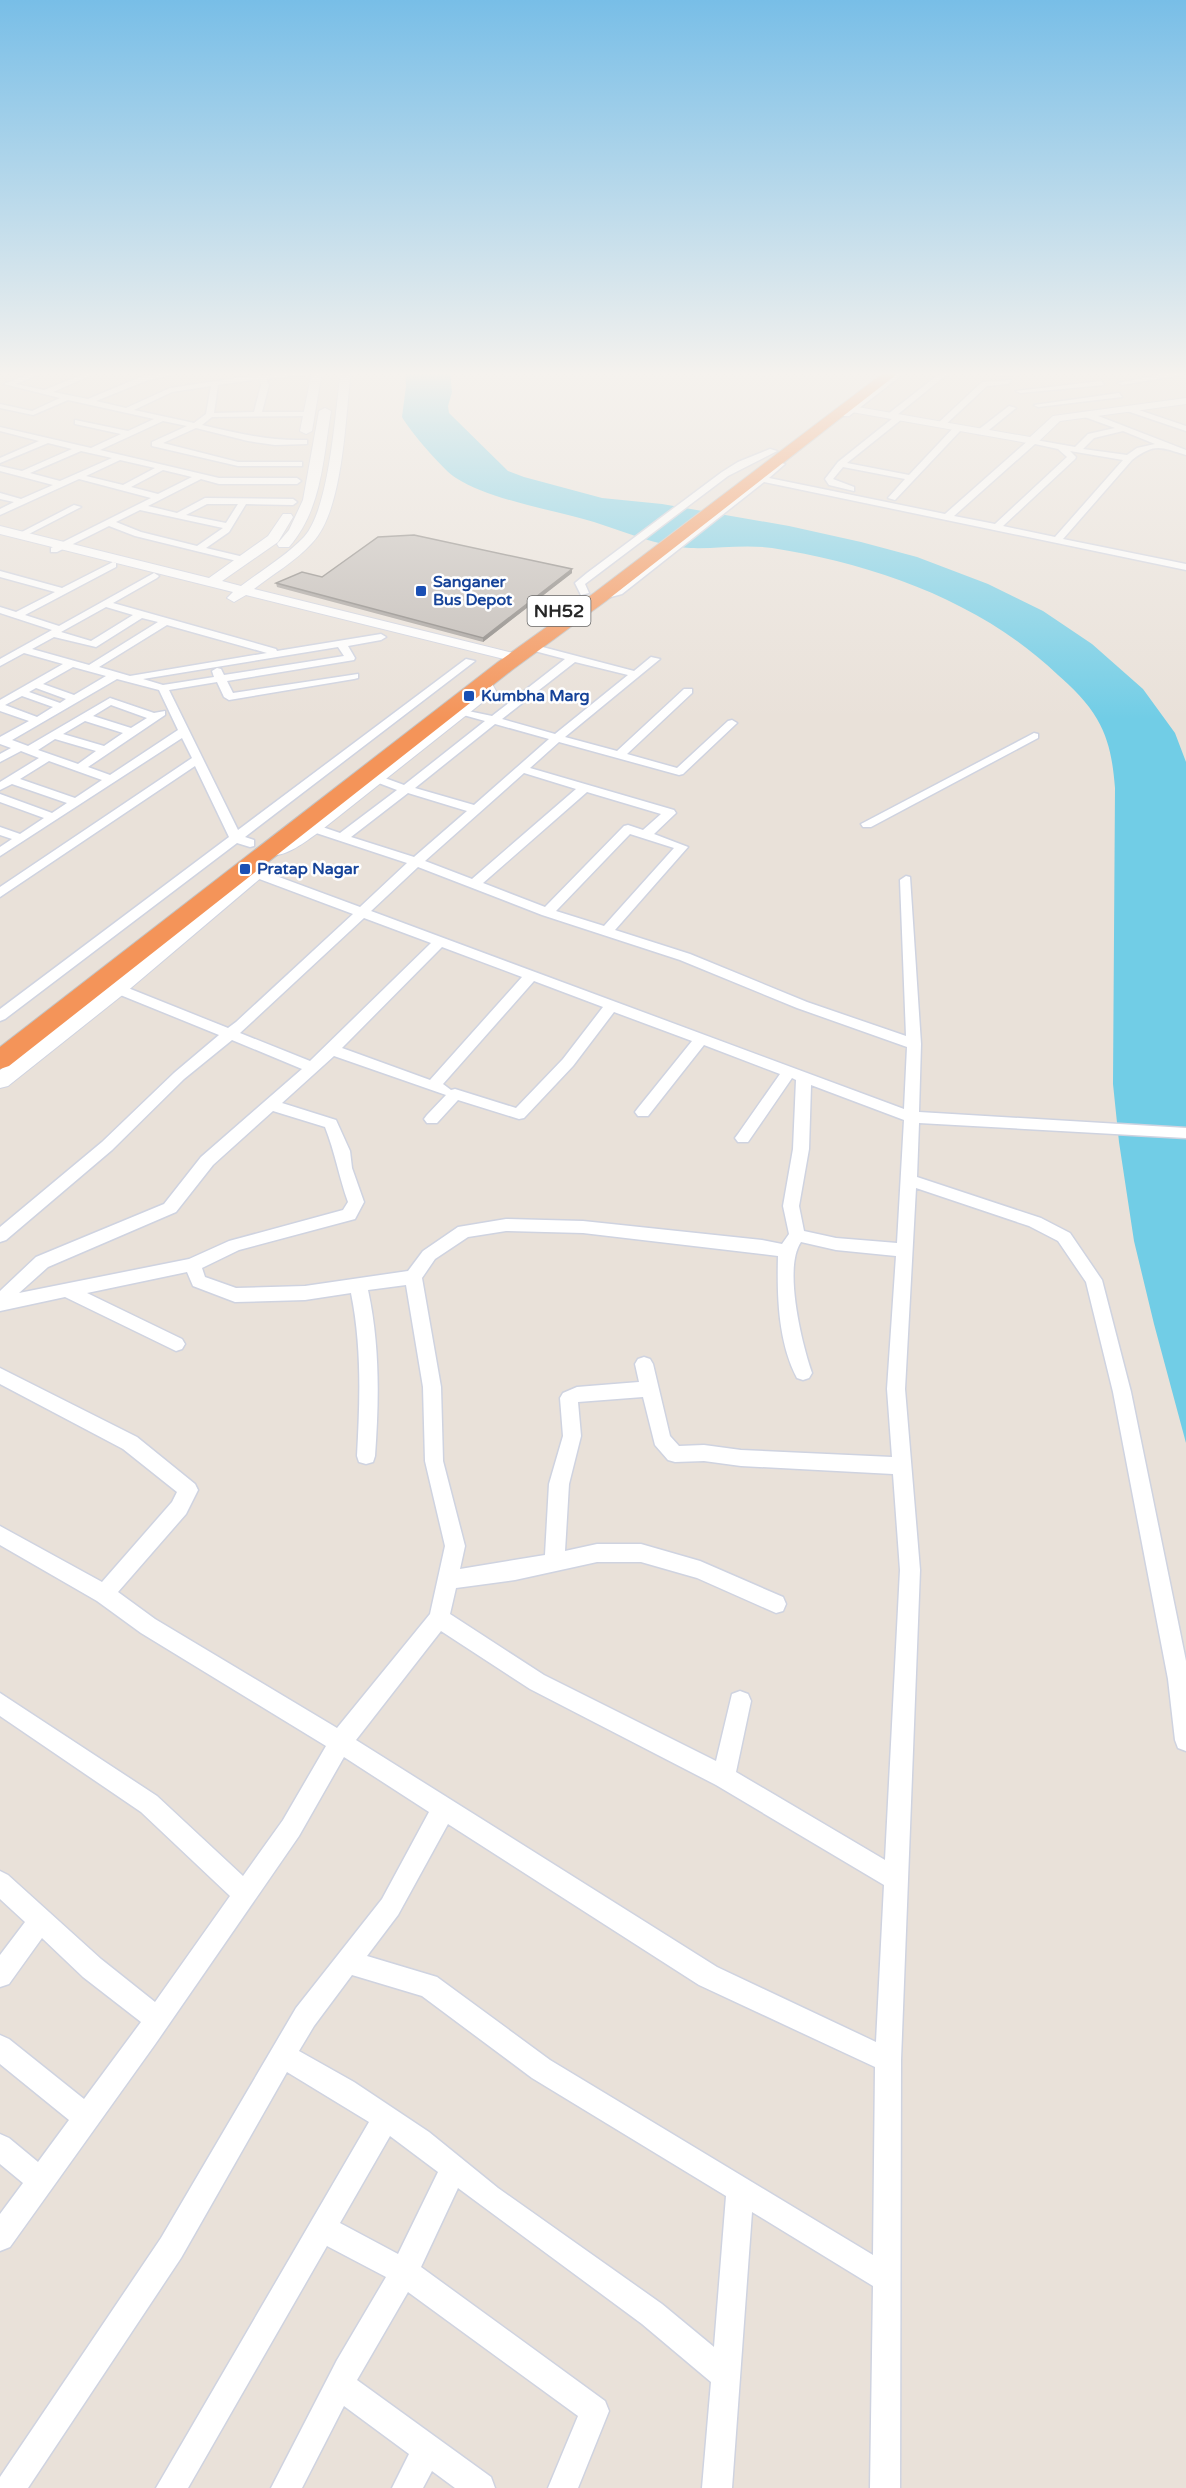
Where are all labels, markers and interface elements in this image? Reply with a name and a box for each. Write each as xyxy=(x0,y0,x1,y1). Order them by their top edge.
place label: Sanganer Bus Depot xyxy=(433,572,513,610)
marker: Sanganer Bus Depot xyxy=(414,584,428,598)
road number: NH52 xyxy=(528,596,590,626)
place label: Kumbha Marg xyxy=(481,686,590,706)
marker: Kumbha Marg xyxy=(462,689,476,703)
place label: Pratap Nagar xyxy=(257,859,360,879)
marker: Pratap Nagar xyxy=(238,862,252,876)

